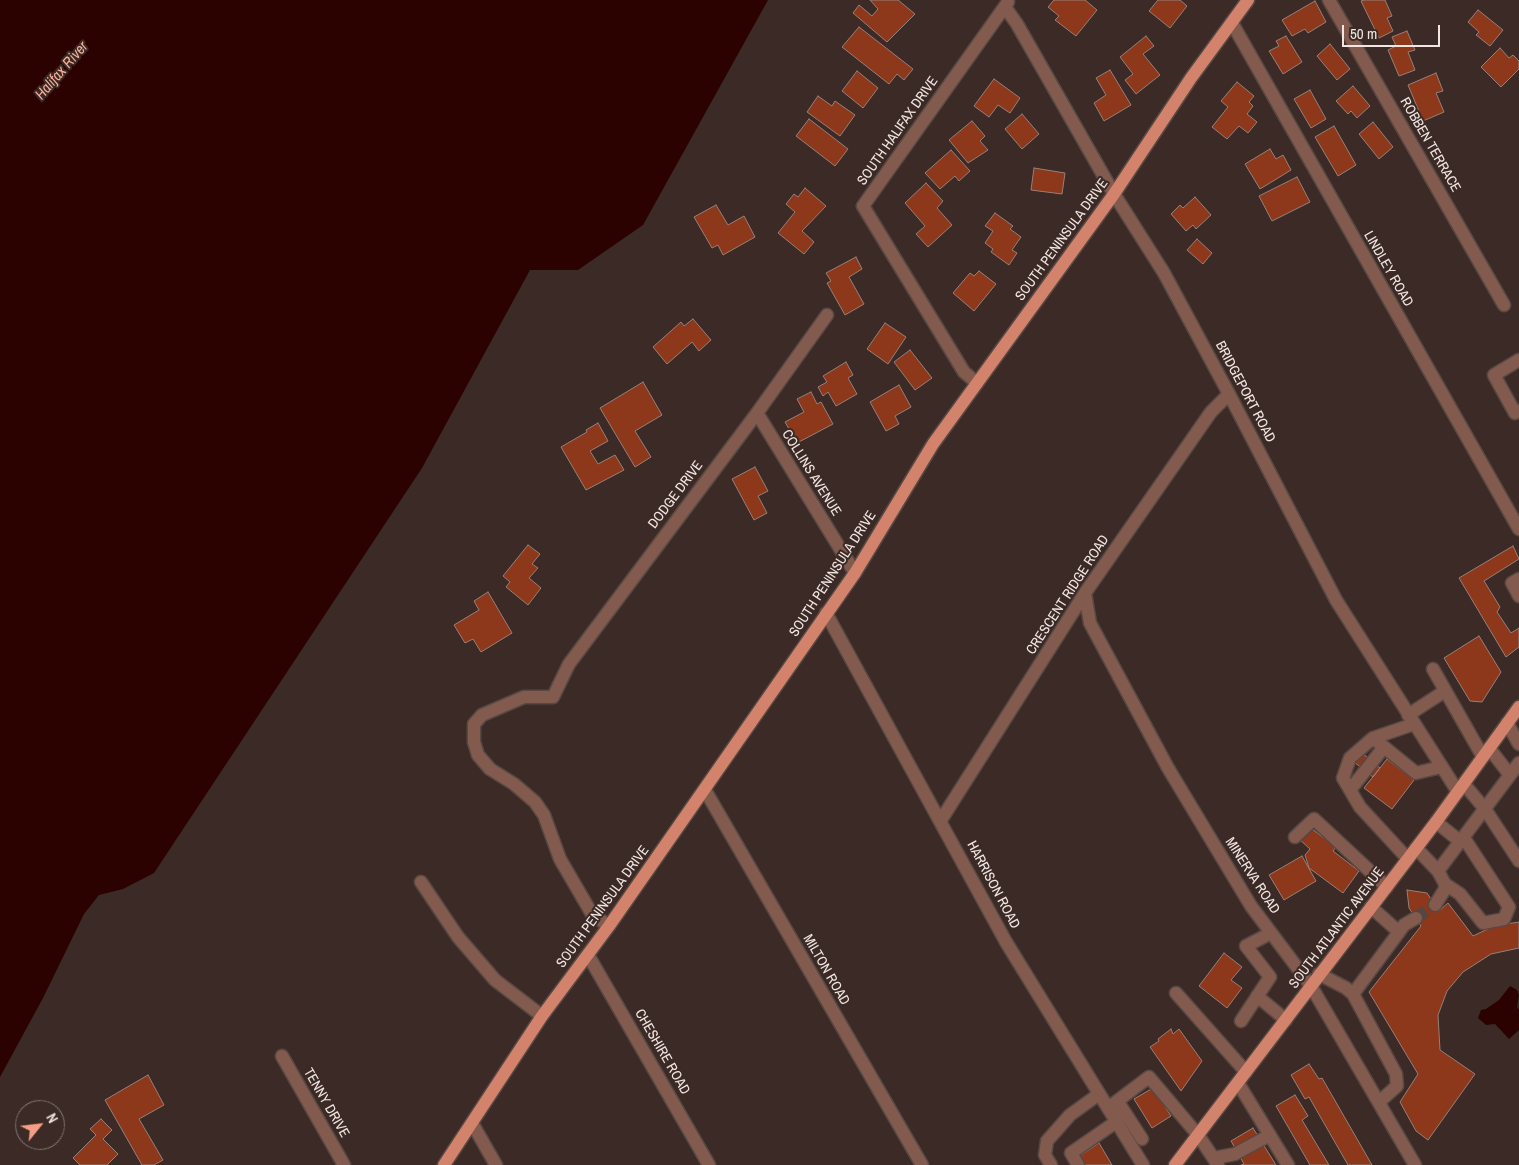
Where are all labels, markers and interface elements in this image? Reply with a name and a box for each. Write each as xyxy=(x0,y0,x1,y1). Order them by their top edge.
scale bar xyxy=(1344,15,1442,47)
text: 50 m xyxy=(1350,23,1377,44)
water label: Halifax River xyxy=(32,38,92,104)
street label: SOUTH HALIFAX DRIVE xyxy=(854,73,942,189)
street label: ROBBEN TERRACE xyxy=(1396,95,1464,195)
street label: SOUTH PENINSULA DRIVE xyxy=(1012,176,1112,304)
street label: LINDLEY ROAD xyxy=(1360,228,1416,310)
street label: BRIDGEPORT ROAD xyxy=(1211,339,1279,445)
street label: COLLINS AVENUE xyxy=(778,427,844,519)
street label: DODGE DRIVE xyxy=(645,458,707,532)
street label: SOUTH PENINSULA DRIVE xyxy=(786,508,880,640)
street label: CRESCENT RIDGE ROAD xyxy=(1023,532,1113,658)
street label: MINERVA ROAD xyxy=(1221,835,1283,917)
street label: HARRISON ROAD xyxy=(963,838,1023,932)
street label: SOUTH PENINSULA DRIVE xyxy=(553,843,653,971)
street label: SOUTH ATLANTIC AVENUE xyxy=(1286,864,1388,992)
street label: MILTON ROAD xyxy=(799,932,853,1008)
street label: CHESHIRE ROAD xyxy=(631,1006,693,1098)
street label: TENNY DRIVE xyxy=(299,1065,353,1141)
north arrow xyxy=(15,1100,65,1150)
text: N xyxy=(42,1110,62,1126)

